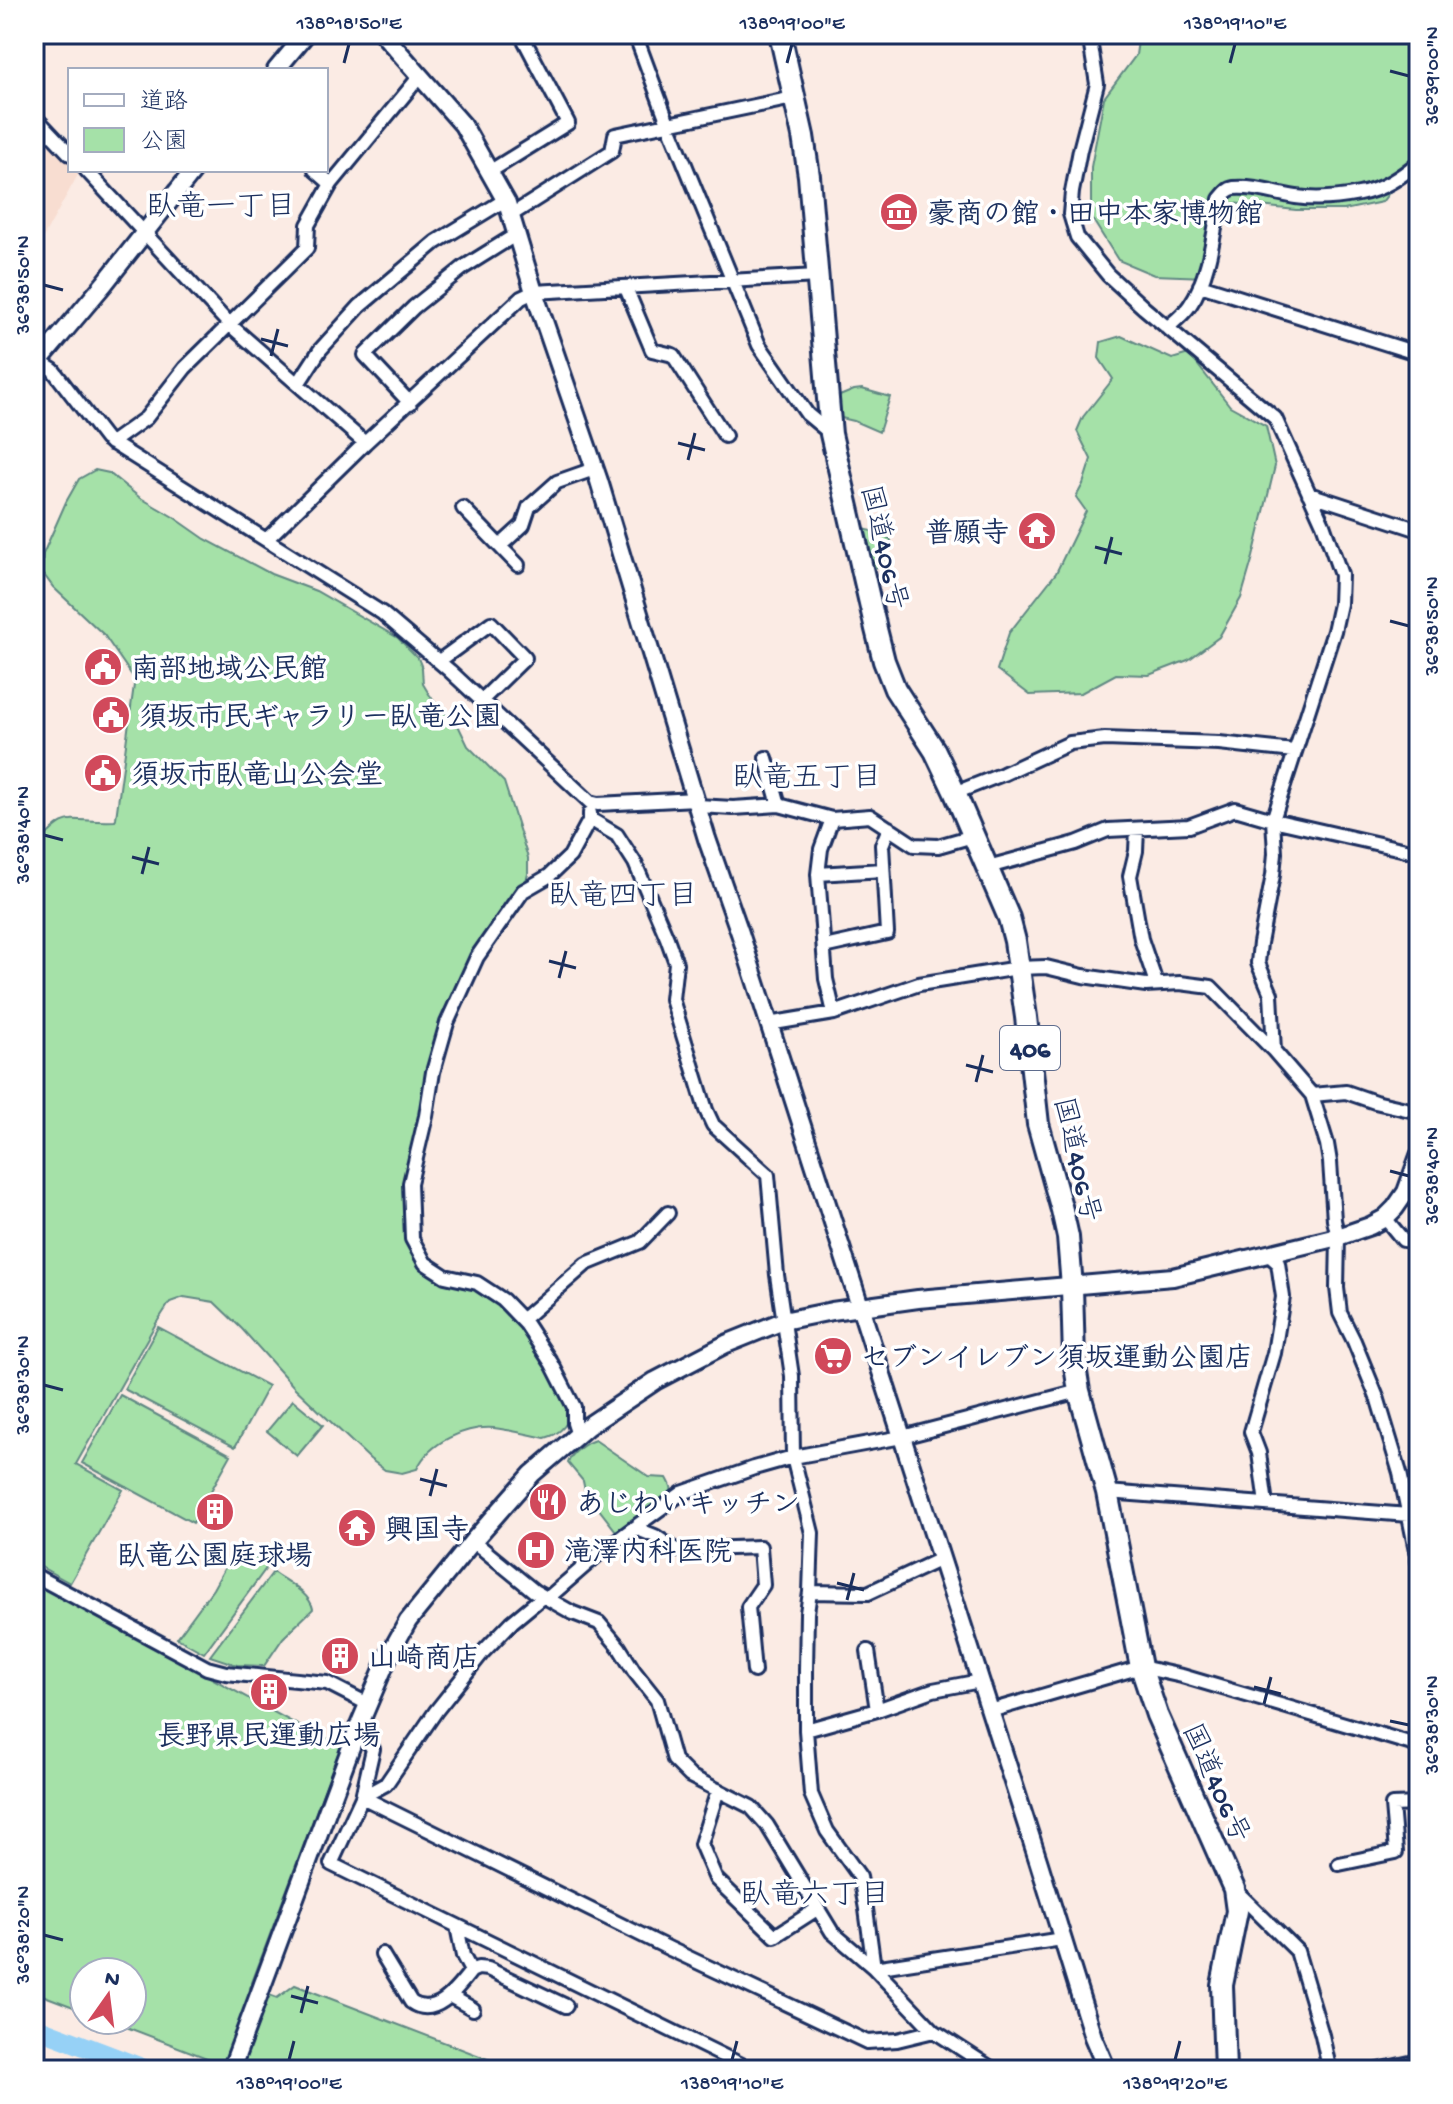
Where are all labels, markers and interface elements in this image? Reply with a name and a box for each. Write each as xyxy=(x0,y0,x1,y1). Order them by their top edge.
text: 138°18'50"E xyxy=(295,14,403,37)
text: 138°19'00"E xyxy=(738,14,846,37)
text: 138°19'10"E xyxy=(1183,14,1287,37)
text: 36°39'00"N xyxy=(1423,26,1446,127)
legend xyxy=(68,68,328,172)
text: 道路 xyxy=(140,88,188,118)
text: 公園 xyxy=(140,129,188,158)
district label: 臥竜一丁目 xyxy=(146,190,296,227)
museum icon: 豪商の館・田中本家博物館 xyxy=(878,191,920,233)
place label: 豪商の館・田中本家博物館 xyxy=(927,198,1263,233)
text: 36°38'50"N xyxy=(14,235,37,336)
street label: 国道406号 xyxy=(851,482,913,614)
temple icon: 普願寺 xyxy=(1016,510,1058,552)
place label: 普願寺 xyxy=(925,517,1009,552)
text: 36°38'50"N xyxy=(1423,576,1446,677)
public building icon: 南部地域公民館 xyxy=(82,646,124,688)
place label: 南部地域公民館 xyxy=(131,653,327,688)
public building icon: 須坂市民ギャラリー臥竜公園 xyxy=(90,694,132,736)
place label: 須坂市民ギャラリー臥竜公園 xyxy=(139,702,501,736)
public building icon: 須坂市臥竜山公会堂 xyxy=(82,752,124,794)
place label: 須坂市臥竜山公会堂 xyxy=(131,759,383,794)
district label: 臥竜五丁目 xyxy=(732,761,882,798)
text: 36°38'40"N xyxy=(14,786,37,885)
district label: 臥竜四丁目 xyxy=(548,879,698,916)
road number: 406 xyxy=(1000,1026,1060,1070)
street label: 国道406号 xyxy=(1044,1094,1106,1226)
text: 36°38'40"N xyxy=(1423,1127,1446,1226)
text: 36°38'30"N xyxy=(14,1335,37,1436)
supermarket icon: セブンイレブン須坂運動公園店 xyxy=(812,1335,854,1377)
place label: セブンイレブン須坂運動公園店 xyxy=(861,1343,1253,1377)
restaurant icon: あじわいキッチン xyxy=(527,1481,569,1523)
place label: あじわいキッチン xyxy=(576,1490,800,1523)
building icon: 臥竜公園庭球場 xyxy=(194,1491,236,1533)
temple icon: 興国寺 xyxy=(336,1507,378,1549)
place label: 興国寺 xyxy=(385,1514,469,1549)
hospital icon: 滝澤内科医院 xyxy=(515,1529,557,1571)
place label: 滝澤内科医院 xyxy=(564,1537,732,1571)
place label: 臥竜公園庭球場 xyxy=(117,1540,313,1575)
building icon: 山崎商店 xyxy=(319,1635,361,1677)
place label: 山崎商店 xyxy=(368,1643,480,1677)
building icon: 長野県民運動広場 xyxy=(248,1671,290,1713)
text: 36°38'30"N xyxy=(1423,1675,1446,1776)
street label: 国道406号 xyxy=(1173,1719,1256,1849)
place label: 長野県民運動広場 xyxy=(157,1720,381,1755)
district label: 臥竜六丁目 xyxy=(740,1878,890,1915)
text: 36°38'20"N xyxy=(14,1886,37,1985)
north arrow xyxy=(68,1956,148,2036)
text: N xyxy=(102,1966,122,1995)
text: 138°19'00"E xyxy=(235,2074,343,2097)
text: 138°19'10"E xyxy=(680,2074,784,2097)
text: 138°19'20"E xyxy=(1122,2074,1228,2097)

